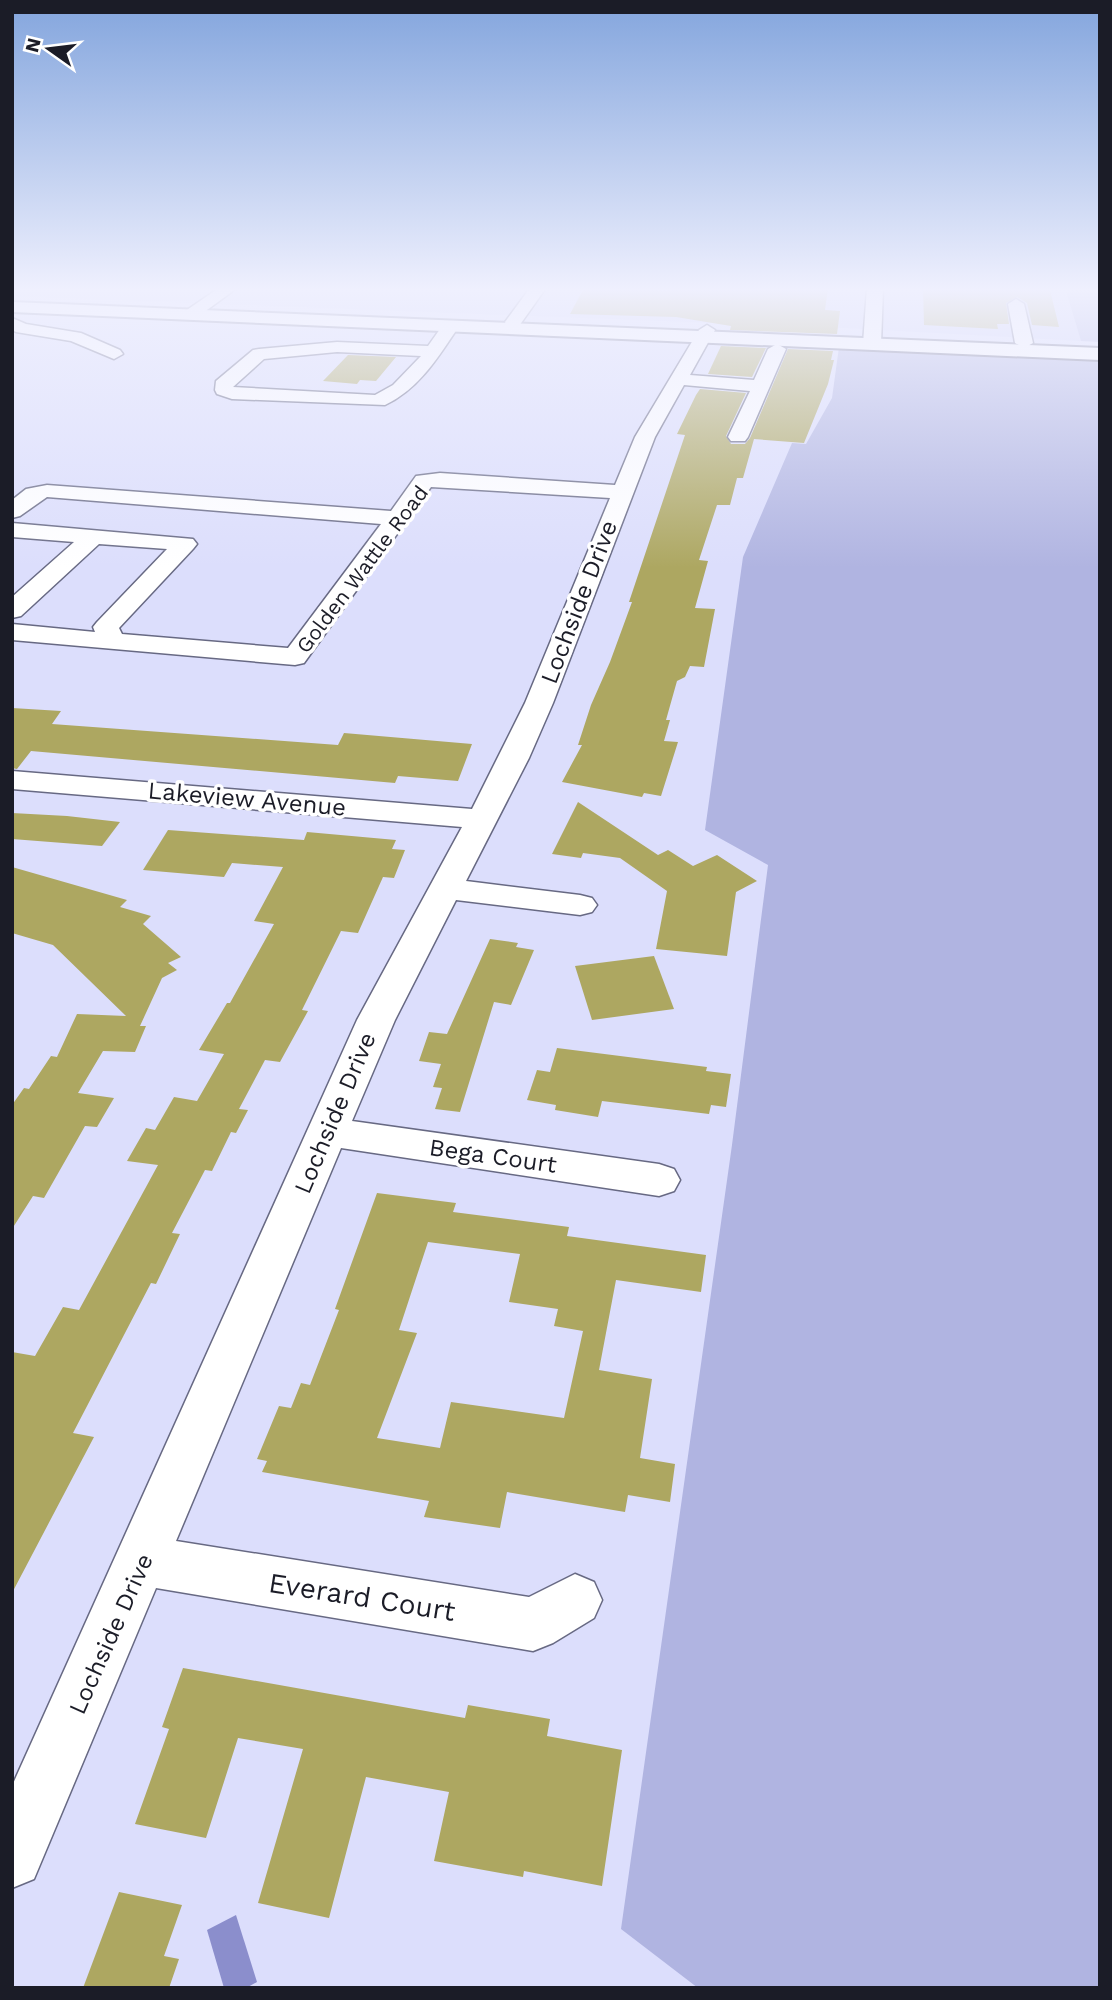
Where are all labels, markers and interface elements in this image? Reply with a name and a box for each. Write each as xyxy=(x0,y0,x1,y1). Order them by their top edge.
north arrow xyxy=(14,14,84,84)
text: N xyxy=(20,35,46,55)
street label: Golden Wattle Road xyxy=(291,480,433,658)
street label: Lochside Drive xyxy=(535,516,623,688)
street label: Lakeview Avenue xyxy=(147,776,347,822)
street label: Lochside Drive xyxy=(288,1028,382,1198)
street label: Bega Court xyxy=(428,1133,558,1179)
street label: Lochside Drive xyxy=(63,1550,159,1718)
street label: Everard Court xyxy=(266,1566,458,1628)

